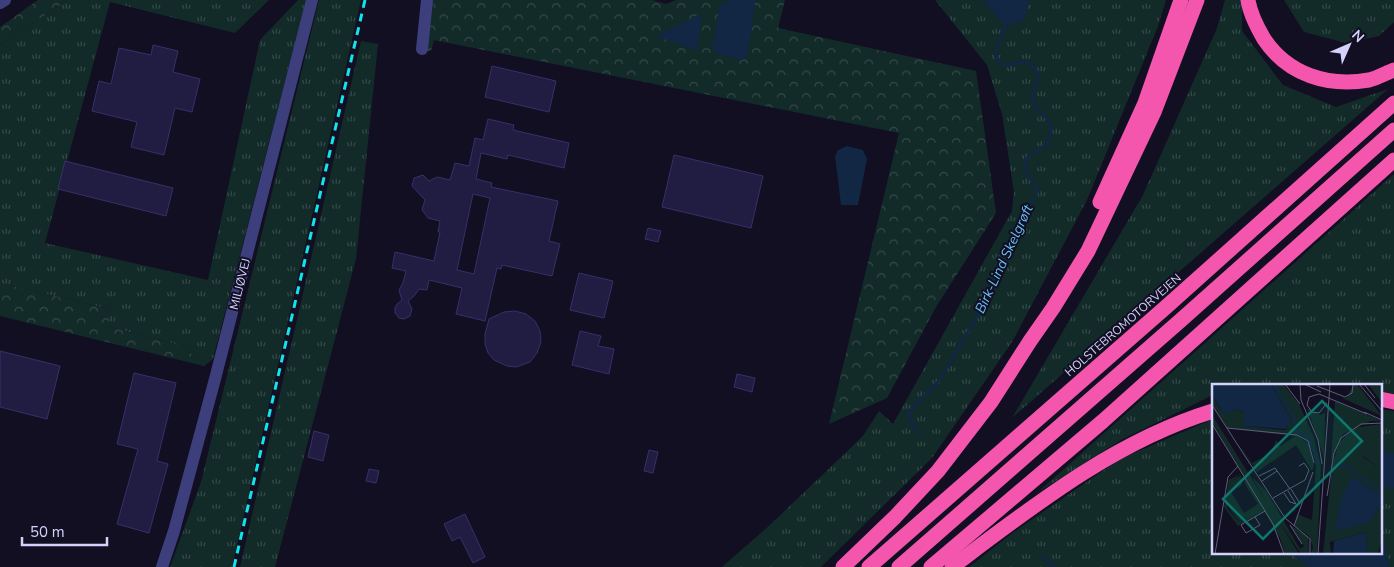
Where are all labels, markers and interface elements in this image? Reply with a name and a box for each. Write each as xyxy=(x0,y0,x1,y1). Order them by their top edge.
north arrow xyxy=(1324,20,1374,70)
text: N xyxy=(1347,26,1368,47)
water label: Birk-Lind Skelgrøft xyxy=(970,201,1038,316)
street label: MILJØVEJ xyxy=(226,257,254,311)
street label: HOLSTEBROMOTORVEJEN xyxy=(1061,270,1185,380)
inset map xyxy=(1212,384,1382,554)
scale bar xyxy=(22,514,108,546)
text: 50 m xyxy=(30,522,65,542)

